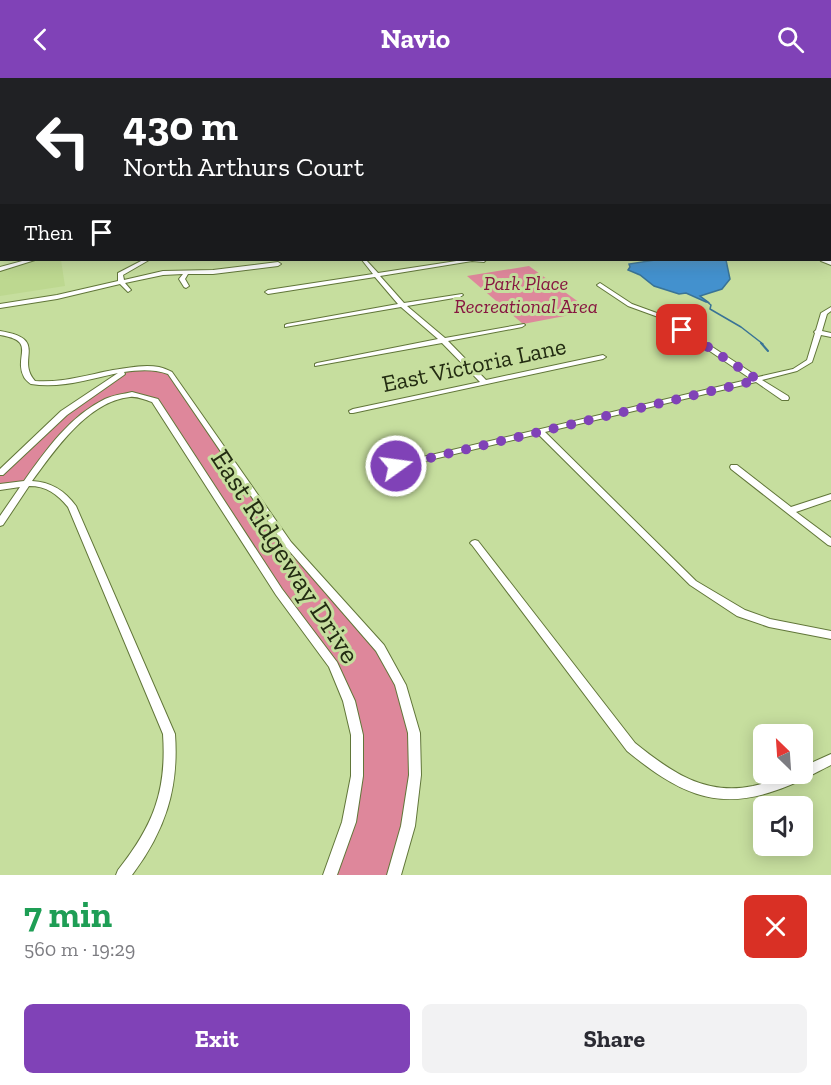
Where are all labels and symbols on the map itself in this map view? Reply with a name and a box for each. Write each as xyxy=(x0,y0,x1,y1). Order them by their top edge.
park label: Park Place Recreational Area xyxy=(454,271,598,318)
pin xyxy=(656,304,707,355)
street label: East Victoria Lane xyxy=(379,331,569,398)
position arrow xyxy=(364,434,428,498)
street label: East Ridgeway Drive xyxy=(204,443,367,669)
north arrow xyxy=(753,724,813,784)

